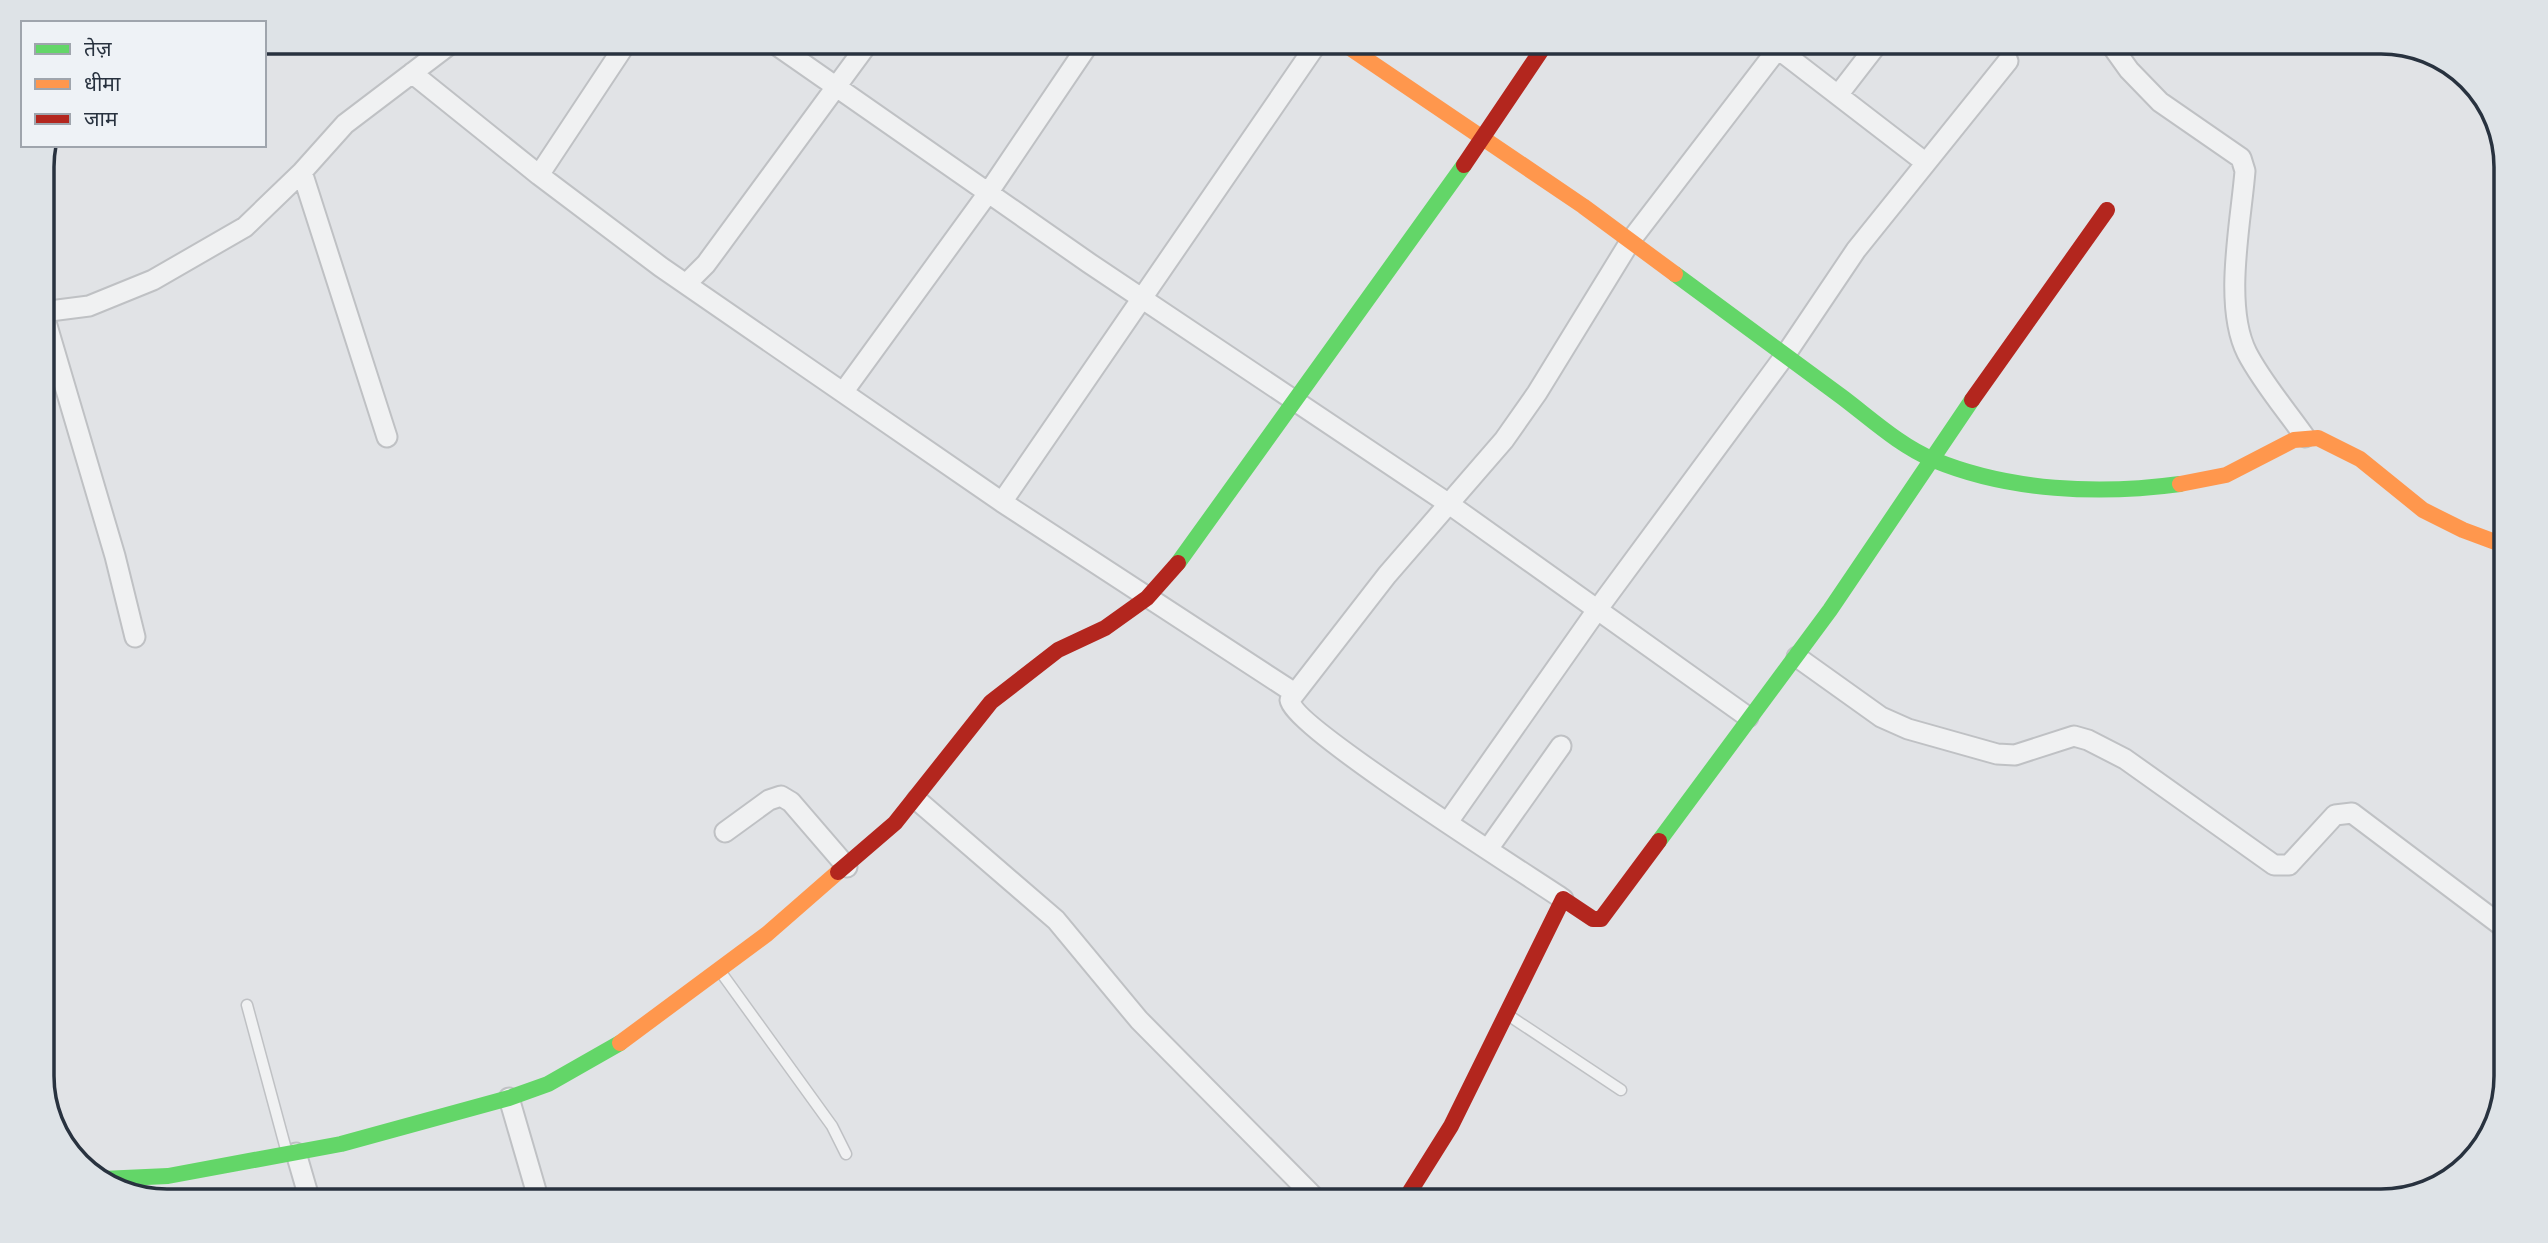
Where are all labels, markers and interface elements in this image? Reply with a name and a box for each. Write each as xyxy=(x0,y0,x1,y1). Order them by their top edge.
legend xyxy=(21,21,266,147)
text: तेज़ xyxy=(84,34,112,62)
text: धीमा xyxy=(84,69,121,97)
text: जाम xyxy=(84,104,118,132)

